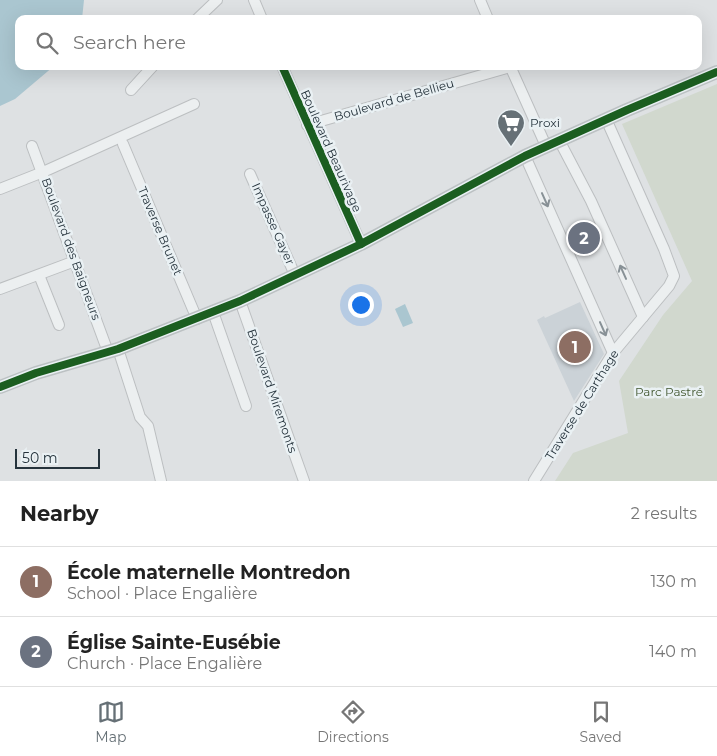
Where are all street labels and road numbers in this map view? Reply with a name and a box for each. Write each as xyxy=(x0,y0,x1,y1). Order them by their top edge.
street label: Boulevard de Bellieu xyxy=(332,75,456,124)
street label: Boulevard Beaurivage xyxy=(298,87,365,214)
street label: Boulevard des Baigneurs xyxy=(39,176,104,322)
street label: Impasse Gayer xyxy=(249,180,298,267)
street label: Traverse Brunet xyxy=(135,184,186,277)
street label: Boulevard Miremonts xyxy=(244,327,301,455)
street label: Traverse de Carthage xyxy=(542,347,622,463)

